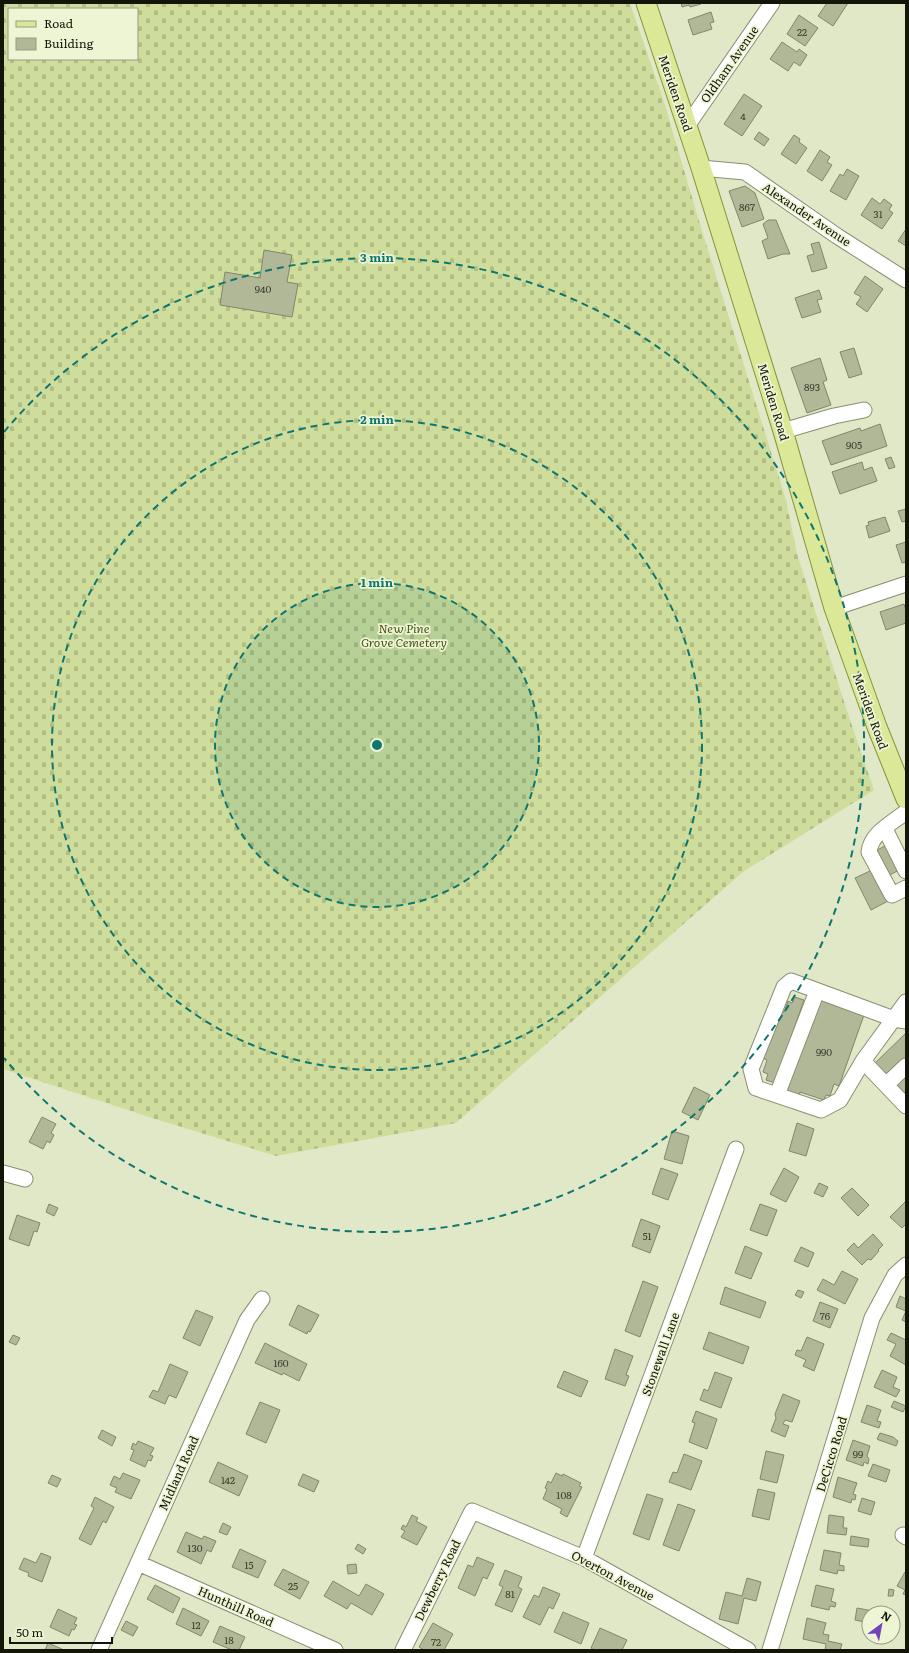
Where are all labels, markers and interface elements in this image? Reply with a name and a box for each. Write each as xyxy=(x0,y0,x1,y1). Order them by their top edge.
legend xyxy=(8,8,138,60)
text: Road xyxy=(44,14,74,32)
street label: Oldham Avenue xyxy=(696,22,762,106)
house number: 22 xyxy=(797,24,807,39)
text: Building xyxy=(44,34,94,52)
street label: Meriden Road xyxy=(654,52,698,135)
house number: 4 xyxy=(740,108,746,123)
street label: Alexander Avenue xyxy=(759,178,855,250)
house number: 867 xyxy=(739,199,755,214)
house number: 31 xyxy=(873,206,883,221)
text: 3 min xyxy=(360,248,395,266)
house number: 940 xyxy=(255,281,271,296)
street label: Meriden Road xyxy=(754,361,795,444)
house number: 893 xyxy=(804,379,820,394)
text: 2 min xyxy=(360,410,394,428)
house number: 905 xyxy=(846,437,862,452)
text: 1 min xyxy=(361,573,394,591)
park label: New Pine Grove Cemetery xyxy=(361,619,447,651)
street label: Meriden Road xyxy=(849,670,893,752)
centre of rings xyxy=(370,738,384,752)
house number: 990 xyxy=(816,1044,832,1059)
house number: 51 xyxy=(642,1228,652,1243)
house number: 76 xyxy=(820,1308,831,1323)
street label: Stonewall Lane xyxy=(637,1310,683,1398)
house number: 160 xyxy=(273,1355,289,1370)
street label: DeCicco Road xyxy=(811,1413,851,1494)
street label: Midland Road xyxy=(153,1432,203,1513)
house number: 99 xyxy=(853,1446,863,1461)
house number: 142 xyxy=(221,1472,235,1487)
house number: 108 xyxy=(556,1487,572,1502)
street label: Dewberry Road xyxy=(409,1536,465,1624)
house number: 130 xyxy=(187,1540,203,1555)
street label: Overton Avenue xyxy=(568,1546,658,1604)
house number: 15 xyxy=(244,1557,254,1572)
house number: 25 xyxy=(288,1578,298,1593)
street label: Hunthill Road xyxy=(195,1581,277,1631)
house number: 81 xyxy=(505,1586,515,1601)
north arrow xyxy=(861,1605,901,1645)
text: N xyxy=(879,1606,895,1625)
house number: 12 xyxy=(191,1617,201,1632)
scale bar xyxy=(10,1619,112,1645)
text: 50 m xyxy=(16,1623,43,1641)
house number: 18 xyxy=(224,1632,234,1647)
house number: 72 xyxy=(431,1634,441,1649)

